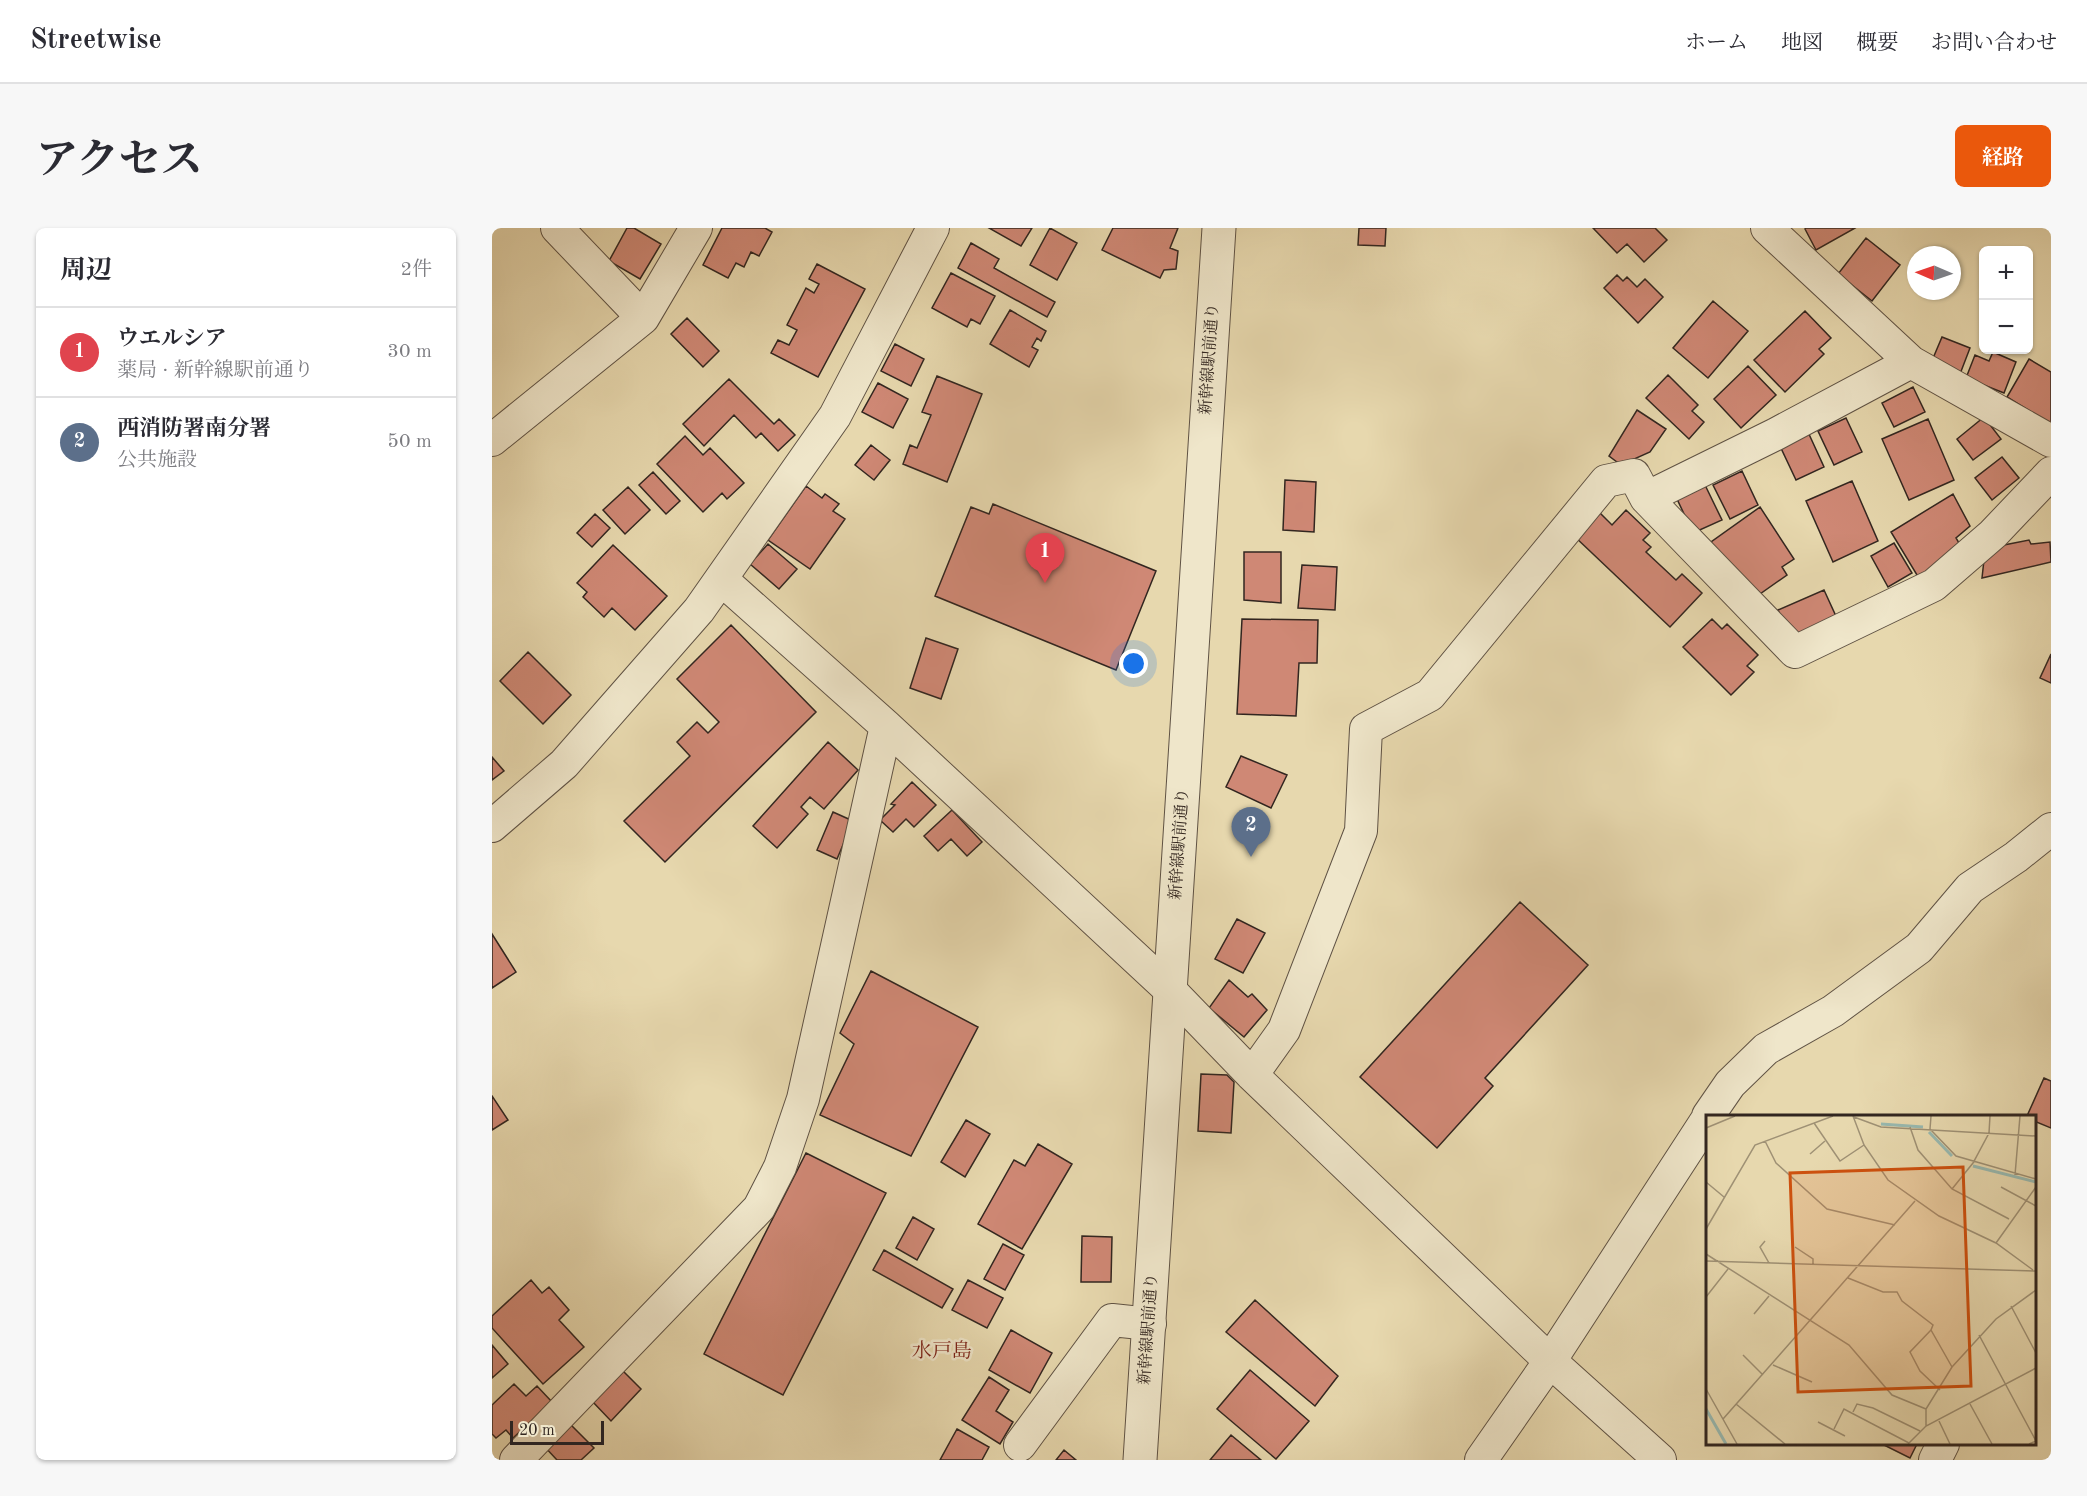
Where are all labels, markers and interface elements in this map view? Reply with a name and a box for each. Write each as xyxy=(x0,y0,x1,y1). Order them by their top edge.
text: Streetwise xyxy=(30,27,162,55)
text: ホーム xyxy=(1685,33,1748,54)
text: 地図 xyxy=(1781,33,1823,54)
text: 概要 xyxy=(1856,33,1898,54)
text: お問い合わせ xyxy=(1931,33,2057,54)
button: 経路 xyxy=(1955,125,2051,187)
text: アクセス xyxy=(36,141,203,183)
north arrow xyxy=(1907,246,1961,300)
map controls xyxy=(1979,246,2033,354)
button: + xyxy=(1979,246,2033,300)
text: 周辺 xyxy=(60,258,112,284)
text: 2件 xyxy=(400,260,432,280)
button: − xyxy=(1979,300,2033,354)
street label: 新幹線駅前通り xyxy=(1196,302,1222,415)
text: ウエルシア xyxy=(117,328,226,350)
text: 1 xyxy=(74,342,85,362)
text: 30 m xyxy=(387,342,432,362)
text: 薬局 · 新幹線駅前通り xyxy=(117,361,314,381)
text: 西消防署南分署 xyxy=(117,418,271,440)
text: 2 xyxy=(74,432,85,452)
text: 50 m xyxy=(387,432,432,452)
text: 公共施設 xyxy=(117,451,197,471)
pin: 1 xyxy=(1026,534,1064,583)
your location xyxy=(1119,649,1148,678)
street label: 新幹線駅前通り xyxy=(1166,787,1192,900)
pin: 2 xyxy=(1232,808,1270,857)
inset map xyxy=(1706,1115,2036,1445)
street label: 新幹線駅前通り xyxy=(1135,1272,1161,1385)
district label: 水戸島 xyxy=(912,1340,972,1362)
scale bar xyxy=(510,1418,604,1446)
text: 20 m xyxy=(519,1423,555,1439)

